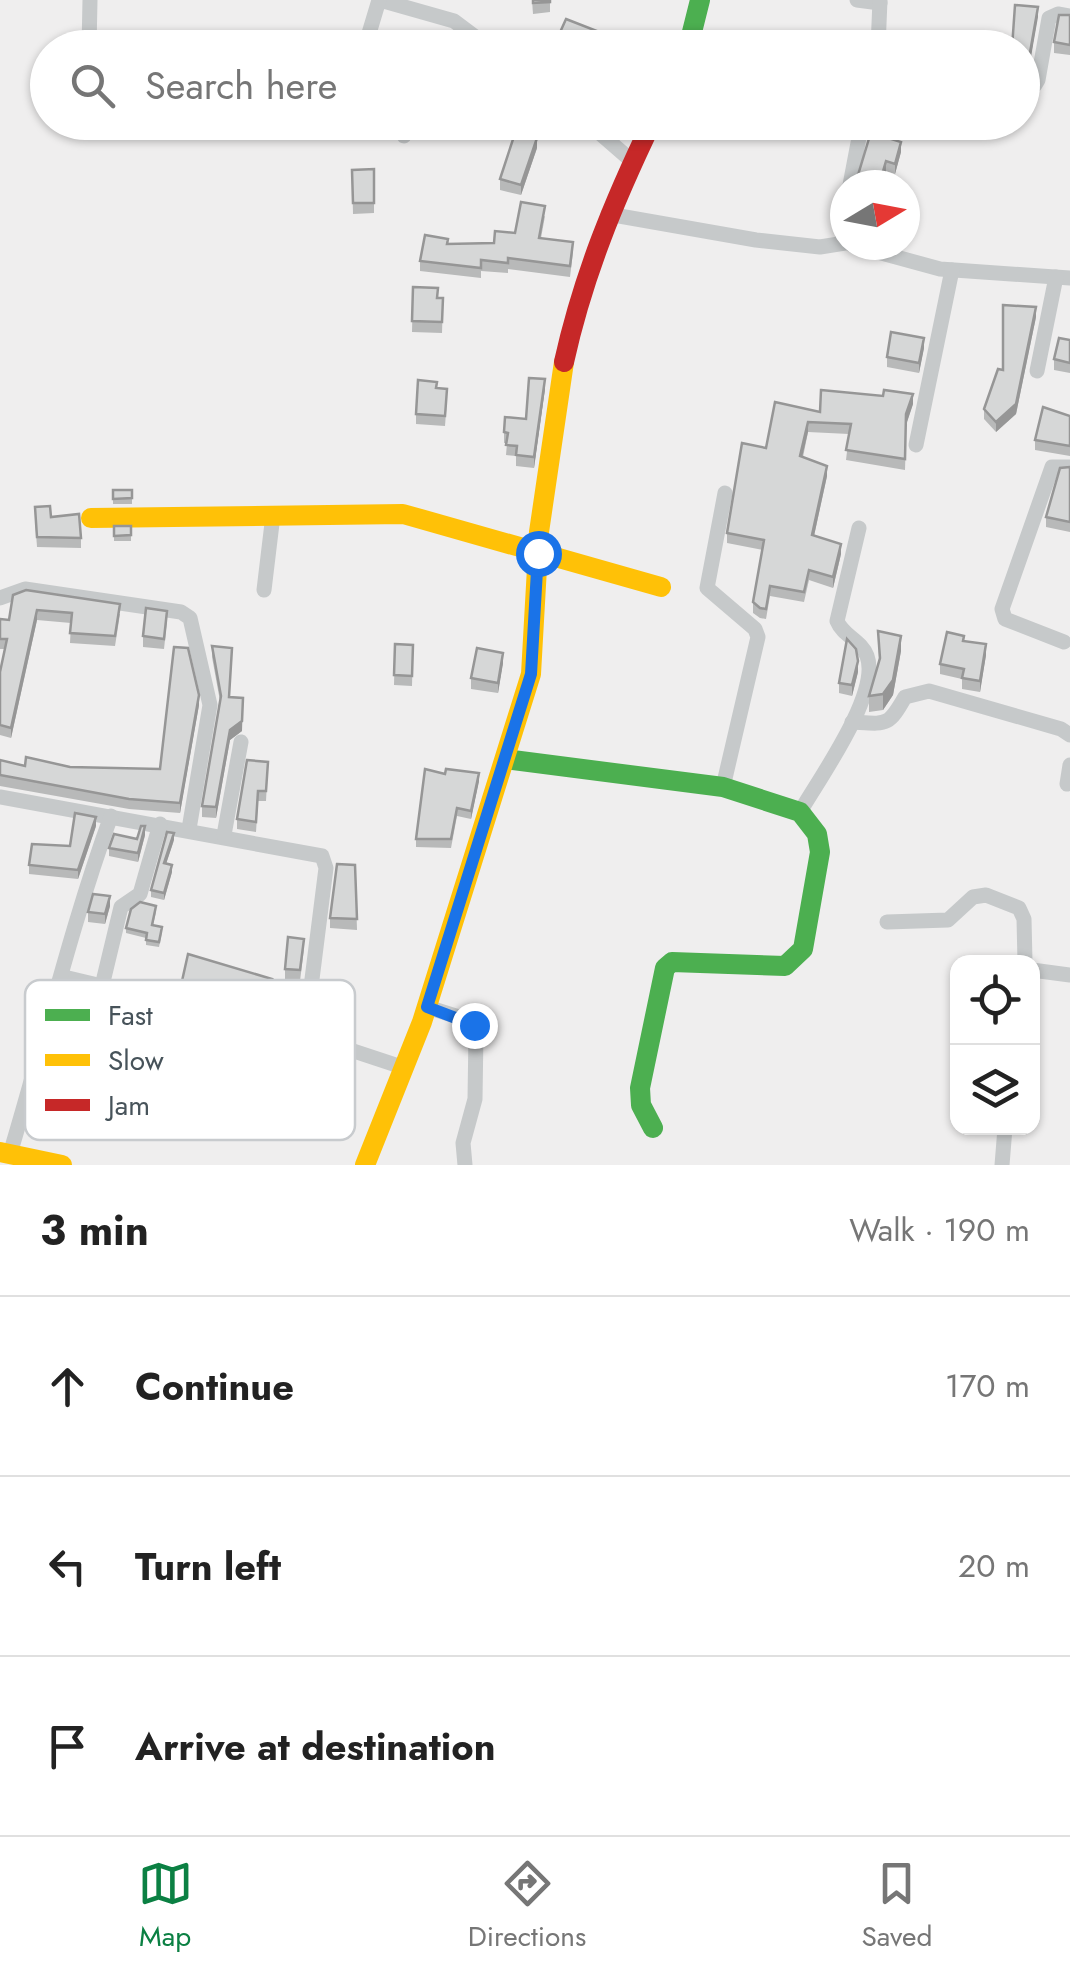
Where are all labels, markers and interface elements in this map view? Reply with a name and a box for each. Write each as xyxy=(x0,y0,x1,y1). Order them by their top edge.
search box xyxy=(30,30,1040,140)
icon: search xyxy=(65,58,120,113)
text: Search here xyxy=(145,58,337,113)
north arrow xyxy=(830,170,920,260)
route start xyxy=(516,531,562,577)
map controls xyxy=(950,955,1040,1135)
button: locate xyxy=(950,955,1040,1045)
legend xyxy=(25,980,355,1140)
text: Fast xyxy=(108,995,153,1036)
route end xyxy=(452,1003,498,1049)
text: Slow xyxy=(108,1040,164,1081)
button: layers xyxy=(950,1045,1040,1135)
text: Jam xyxy=(104,1085,150,1126)
text: 3 min xyxy=(40,1200,149,1261)
text: Walk · 190 m xyxy=(849,1207,1030,1253)
icon: ahead xyxy=(40,1359,95,1414)
text: Continue xyxy=(135,1359,294,1414)
text: 170 m xyxy=(945,1363,1030,1409)
icon: left xyxy=(40,1539,95,1594)
text: Turn left xyxy=(135,1539,281,1594)
text: 20 m xyxy=(958,1543,1030,1589)
icon: arrive xyxy=(40,1719,95,1774)
text: Arrive at destination xyxy=(135,1719,496,1774)
tab: Map xyxy=(138,1856,193,1957)
tab: Directions xyxy=(468,1856,586,1957)
tab: Saved xyxy=(861,1856,932,1957)

